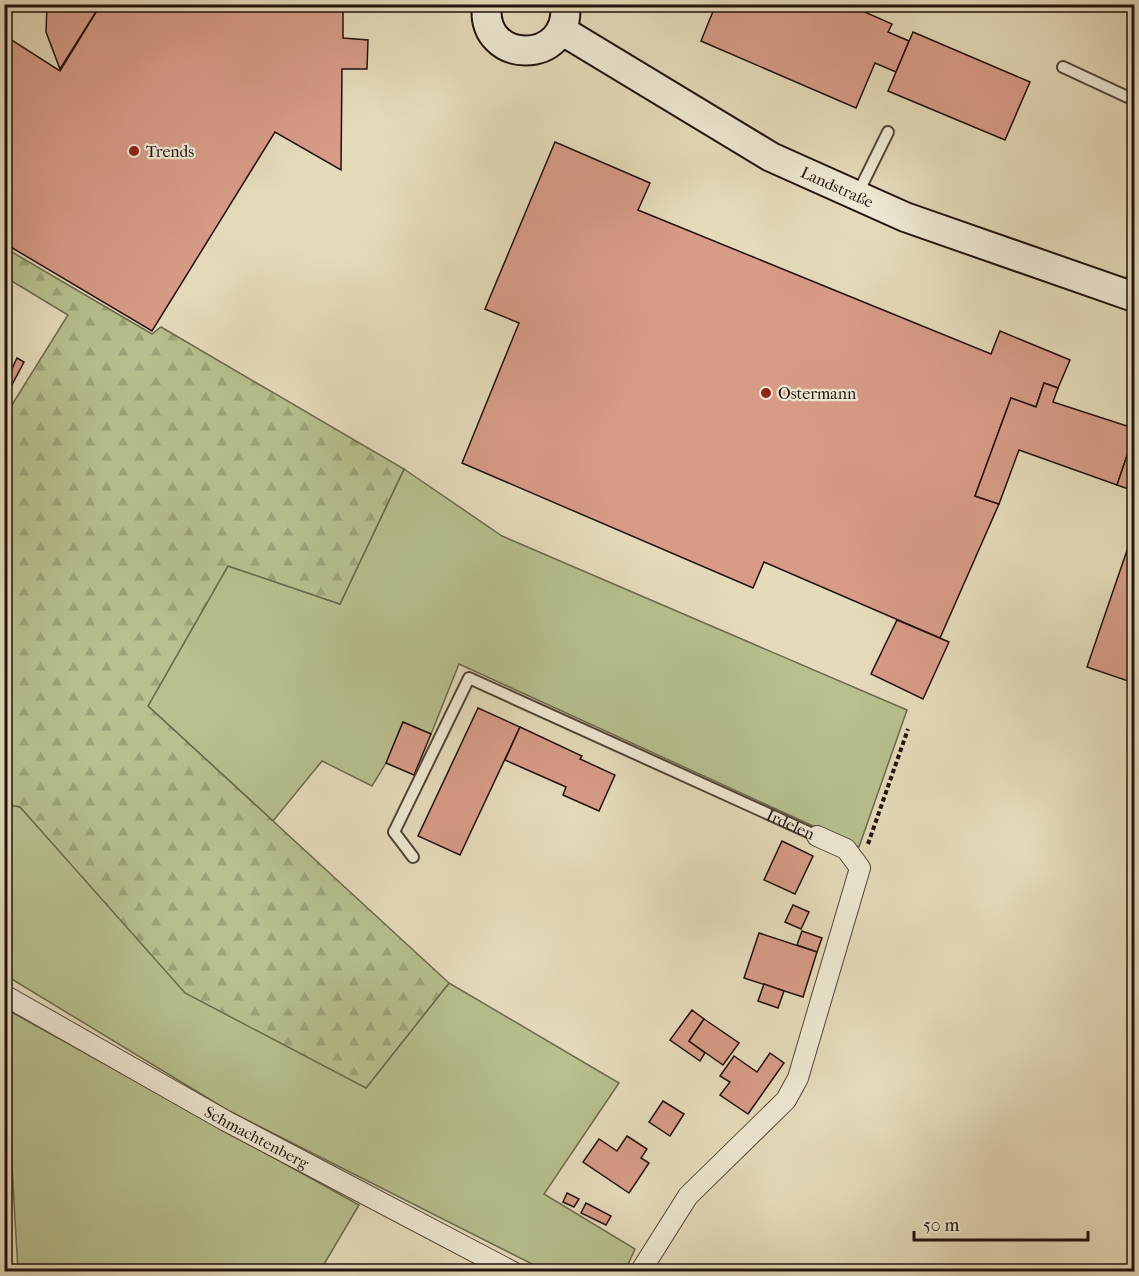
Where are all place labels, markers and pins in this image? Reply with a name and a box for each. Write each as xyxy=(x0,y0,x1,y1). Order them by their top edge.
place label: Trends xyxy=(146,142,194,161)
marker: Trends xyxy=(127,144,141,158)
place label: Ostermann xyxy=(778,384,857,403)
marker: Ostermann xyxy=(759,386,773,400)

